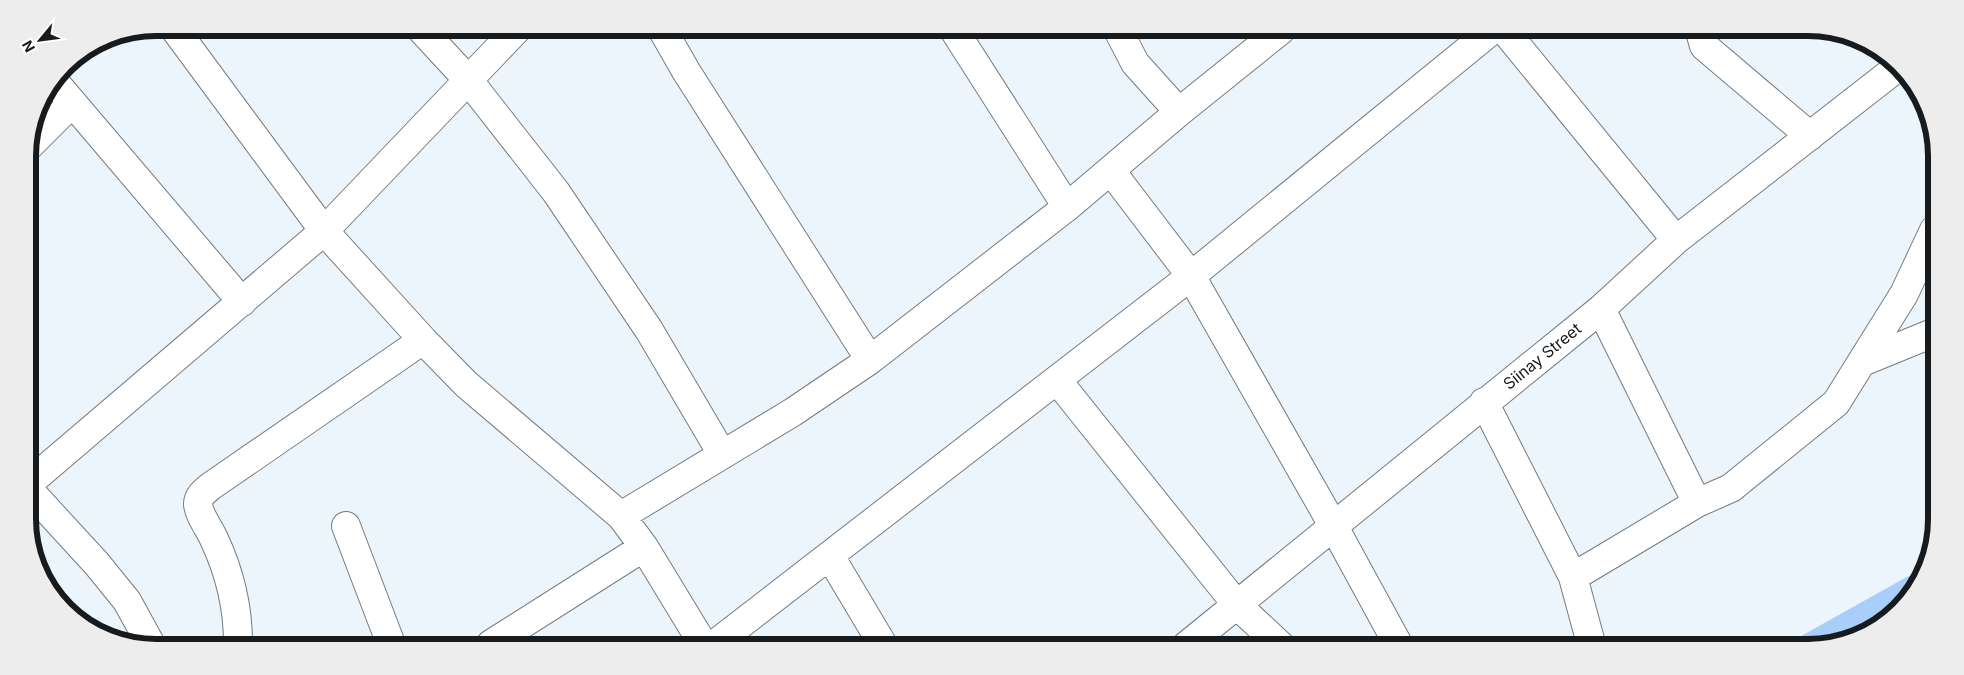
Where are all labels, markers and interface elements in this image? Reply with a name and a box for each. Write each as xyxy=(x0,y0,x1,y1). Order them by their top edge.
north arrow xyxy=(15,15,65,65)
text: N xyxy=(18,38,38,55)
street label: Siinay Street xyxy=(1499,318,1585,394)

